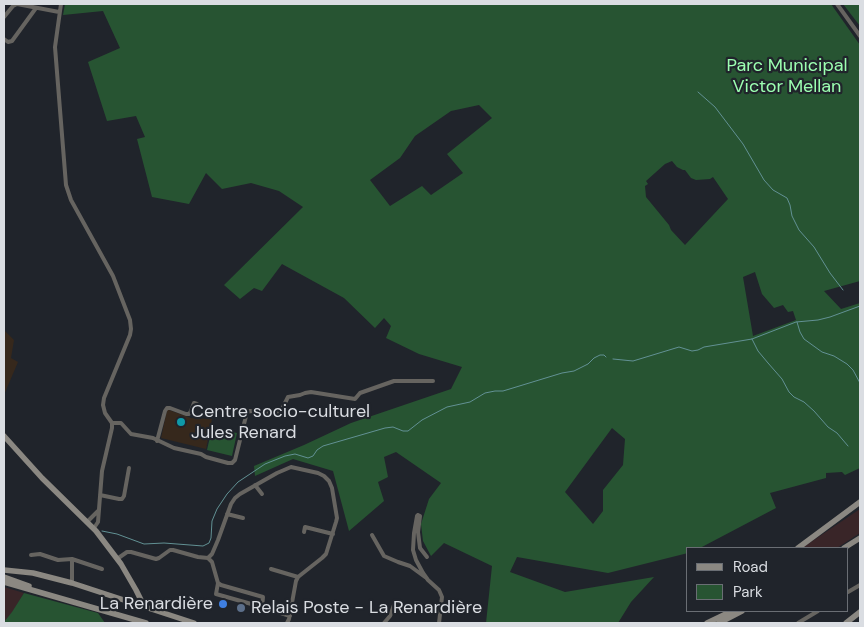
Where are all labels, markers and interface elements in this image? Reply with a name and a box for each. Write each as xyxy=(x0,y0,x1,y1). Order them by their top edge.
park label: Parc Municipal Victor Mellan xyxy=(726,55,848,98)
place label: Centre socio-culturel Jules Renard xyxy=(191,401,370,444)
marker: Centre socio-culturel Jules Renard xyxy=(175,416,187,428)
legend xyxy=(686,547,849,612)
text: Road xyxy=(733,557,768,577)
text: Park xyxy=(733,582,763,602)
place label: La Renardière xyxy=(100,593,213,615)
place label: Relais Poste - La Renardière xyxy=(251,597,482,619)
marker: La Renardière xyxy=(217,598,229,610)
marker: Relais Poste - La Renardière xyxy=(235,602,247,614)

